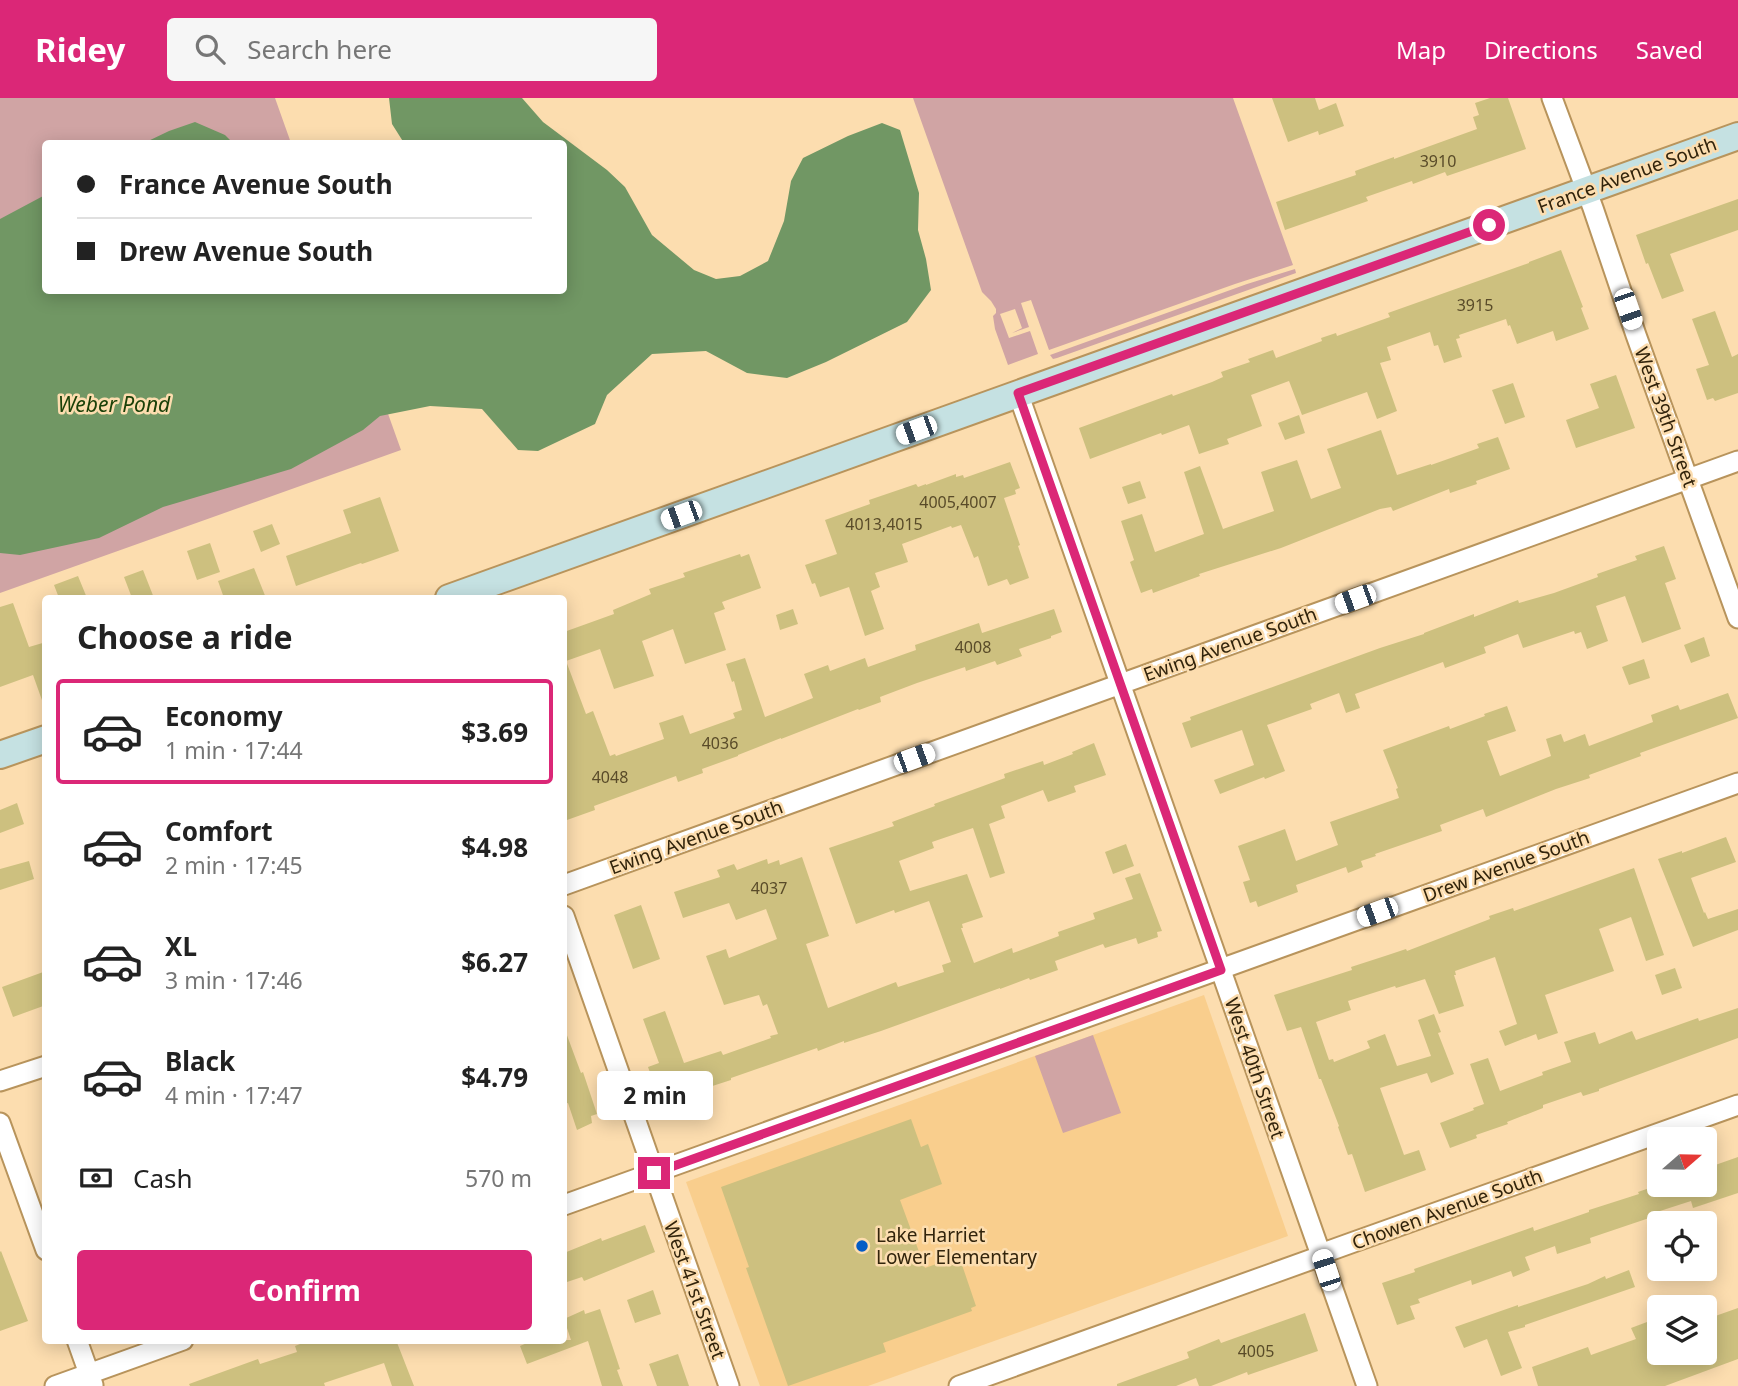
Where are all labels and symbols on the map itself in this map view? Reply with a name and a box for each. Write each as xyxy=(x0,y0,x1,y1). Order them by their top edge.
street label: France Avenue South xyxy=(1534,131,1720,219)
house number: 3910 xyxy=(1420,150,1456,172)
route start xyxy=(1473,209,1505,241)
car xyxy=(1612,286,1645,332)
house number: 3915 xyxy=(1457,294,1493,316)
street label: West 39th Street xyxy=(1629,343,1703,491)
water label: Weber Pond xyxy=(58,390,171,418)
car xyxy=(893,413,940,447)
house number: 4005,4007 xyxy=(919,491,997,513)
car xyxy=(658,498,705,532)
house number: 4013,4015 xyxy=(845,513,923,535)
car xyxy=(1332,582,1379,616)
street label: Ewing Avenue South xyxy=(1140,601,1320,687)
house number: 4008 xyxy=(955,636,991,658)
house number: 4036 xyxy=(702,732,738,754)
car xyxy=(891,741,938,775)
house number: 4048 xyxy=(592,766,628,788)
street label: Ewing Avenue South xyxy=(606,794,786,880)
street label: Drew Avenue South xyxy=(1419,824,1593,908)
house number: 4037 xyxy=(751,877,787,899)
car xyxy=(1354,895,1401,929)
street label: West 40th Street xyxy=(1219,994,1291,1142)
callout: 2 min xyxy=(596,1072,712,1121)
north arrow xyxy=(1647,1127,1717,1197)
route end xyxy=(638,1157,670,1189)
street label: Chowen Avenue South xyxy=(1348,1162,1546,1256)
street label: West 41st Street xyxy=(658,1218,732,1363)
place label: Lake Harriet Lower Elementary xyxy=(876,1222,1037,1270)
marker: Lake Harriet Lower Elementary xyxy=(854,1238,870,1254)
car xyxy=(1310,1247,1343,1293)
house number: 4005 xyxy=(1238,1340,1274,1362)

